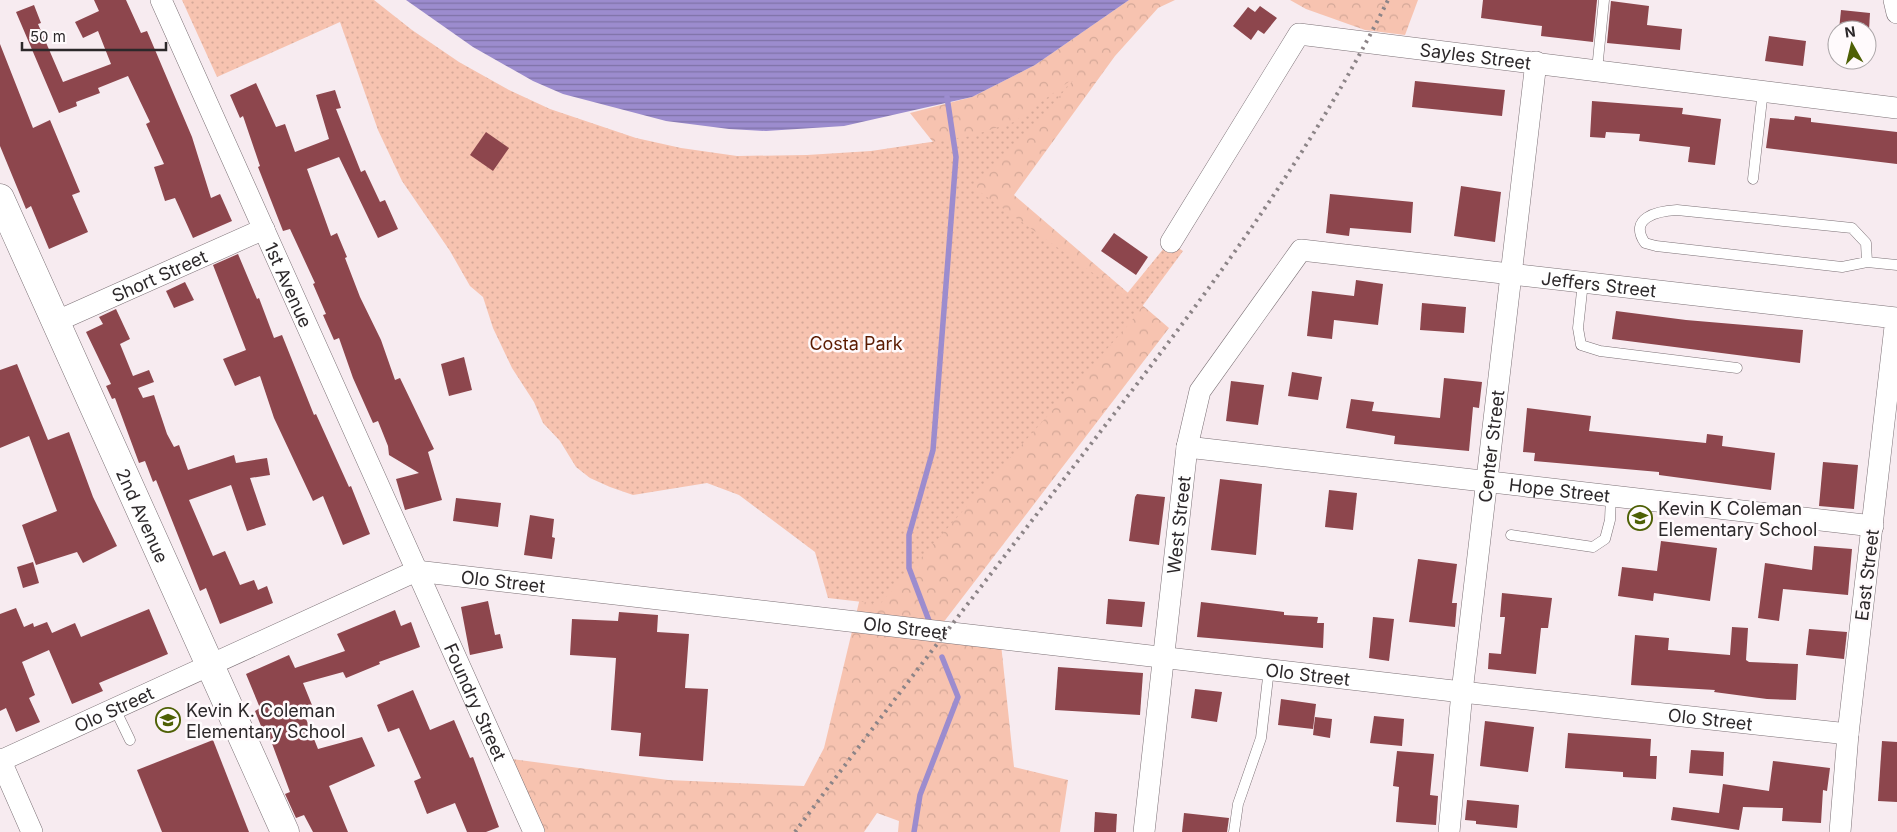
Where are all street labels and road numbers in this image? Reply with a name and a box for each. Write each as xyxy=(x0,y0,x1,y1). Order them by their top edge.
street label: Sayles Street xyxy=(1419,39,1532,73)
street label: 1st Avenue xyxy=(260,239,317,331)
street label: Short Street xyxy=(108,245,210,306)
street label: Jeffers Street xyxy=(1540,267,1657,301)
street label: Center Street xyxy=(1474,389,1508,504)
street label: 2nd Avenue xyxy=(112,465,173,566)
street label: Hope Street xyxy=(1508,474,1611,506)
street label: West Street xyxy=(1162,475,1194,575)
street label: East Street xyxy=(1851,528,1883,622)
street label: Olo Street xyxy=(460,566,547,596)
street label: Olo Street xyxy=(862,612,949,643)
street label: Foundry Street xyxy=(440,640,511,764)
street label: Olo Street xyxy=(1264,659,1351,689)
street label: Olo Street xyxy=(71,682,157,736)
street label: Olo Street xyxy=(1667,704,1754,734)

